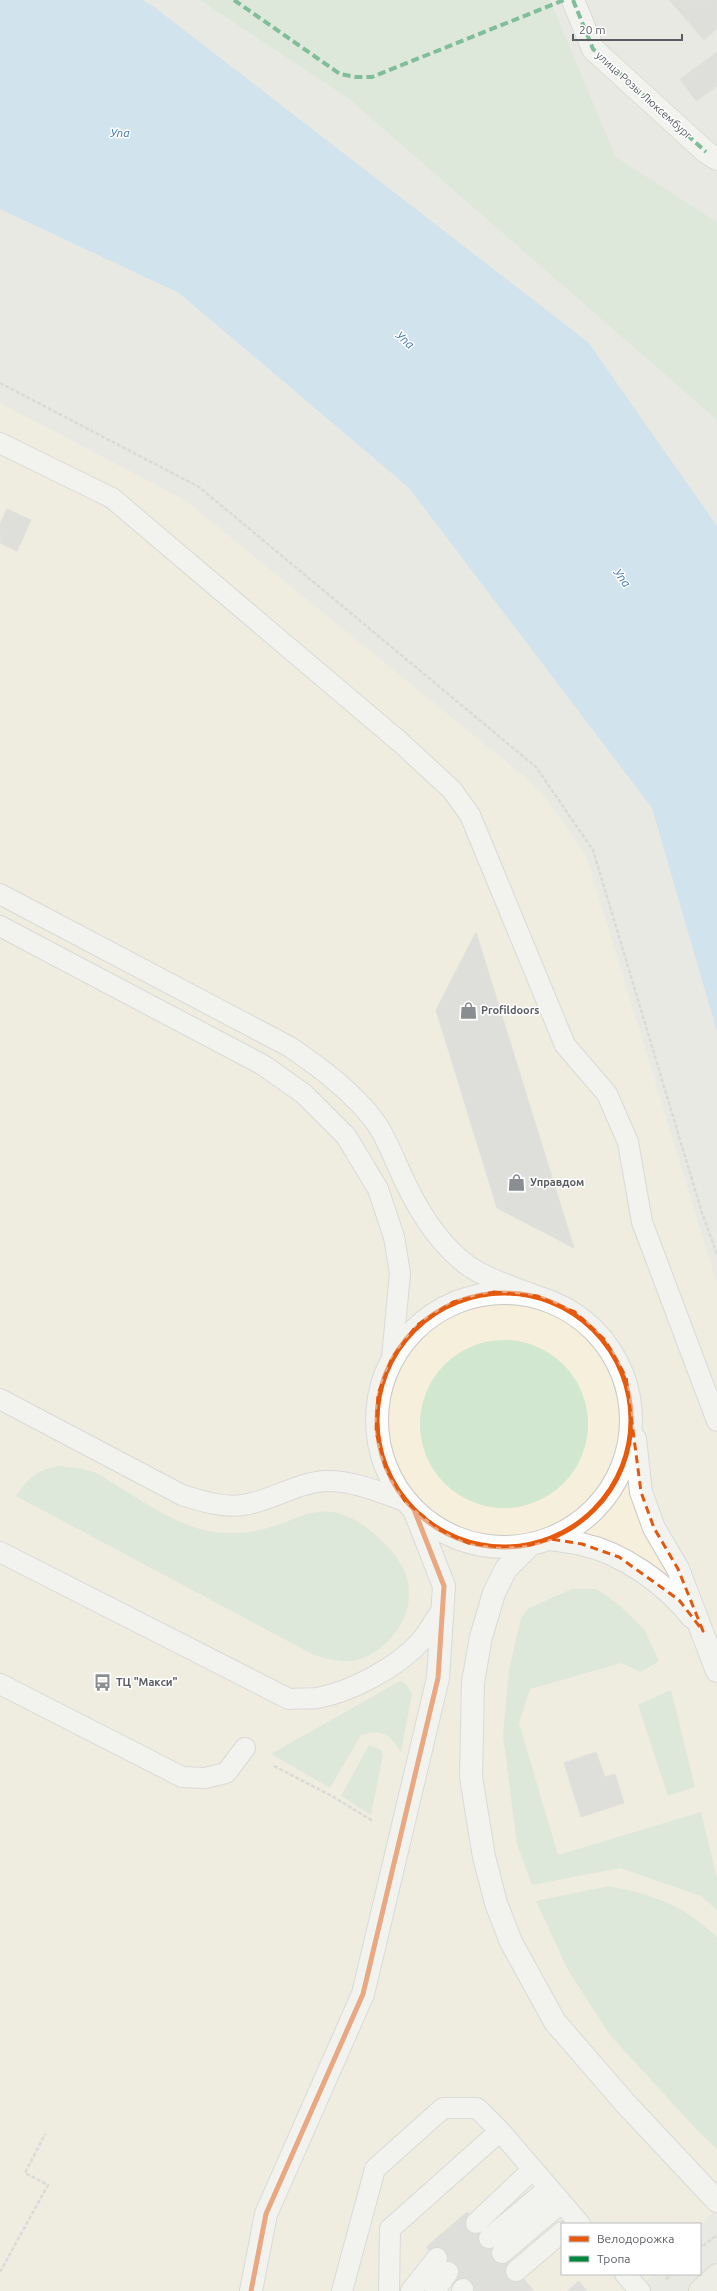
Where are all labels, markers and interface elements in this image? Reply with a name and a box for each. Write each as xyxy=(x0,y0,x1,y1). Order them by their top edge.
scale bar xyxy=(573,16,682,42)
text: 20 m xyxy=(579,23,606,36)
street label: улица Розы Люксембург xyxy=(594,49,695,142)
water label: Упа xyxy=(109,126,130,139)
water label: Упа xyxy=(393,328,417,351)
water label: Упа xyxy=(611,565,634,590)
shop icon: Profildoors xyxy=(458,1000,478,1020)
place label: Profildoors xyxy=(481,1004,539,1016)
shop icon: Управдом xyxy=(507,1172,527,1192)
place label: Управдом xyxy=(530,1176,584,1188)
bus stop icon: ТЦ "Макси" xyxy=(93,1672,113,1692)
place label: ТЦ "Макси" xyxy=(116,1676,178,1688)
legend xyxy=(561,2223,701,2275)
text: Велодорожка xyxy=(597,2232,674,2245)
text: Тропа xyxy=(597,2252,630,2265)

